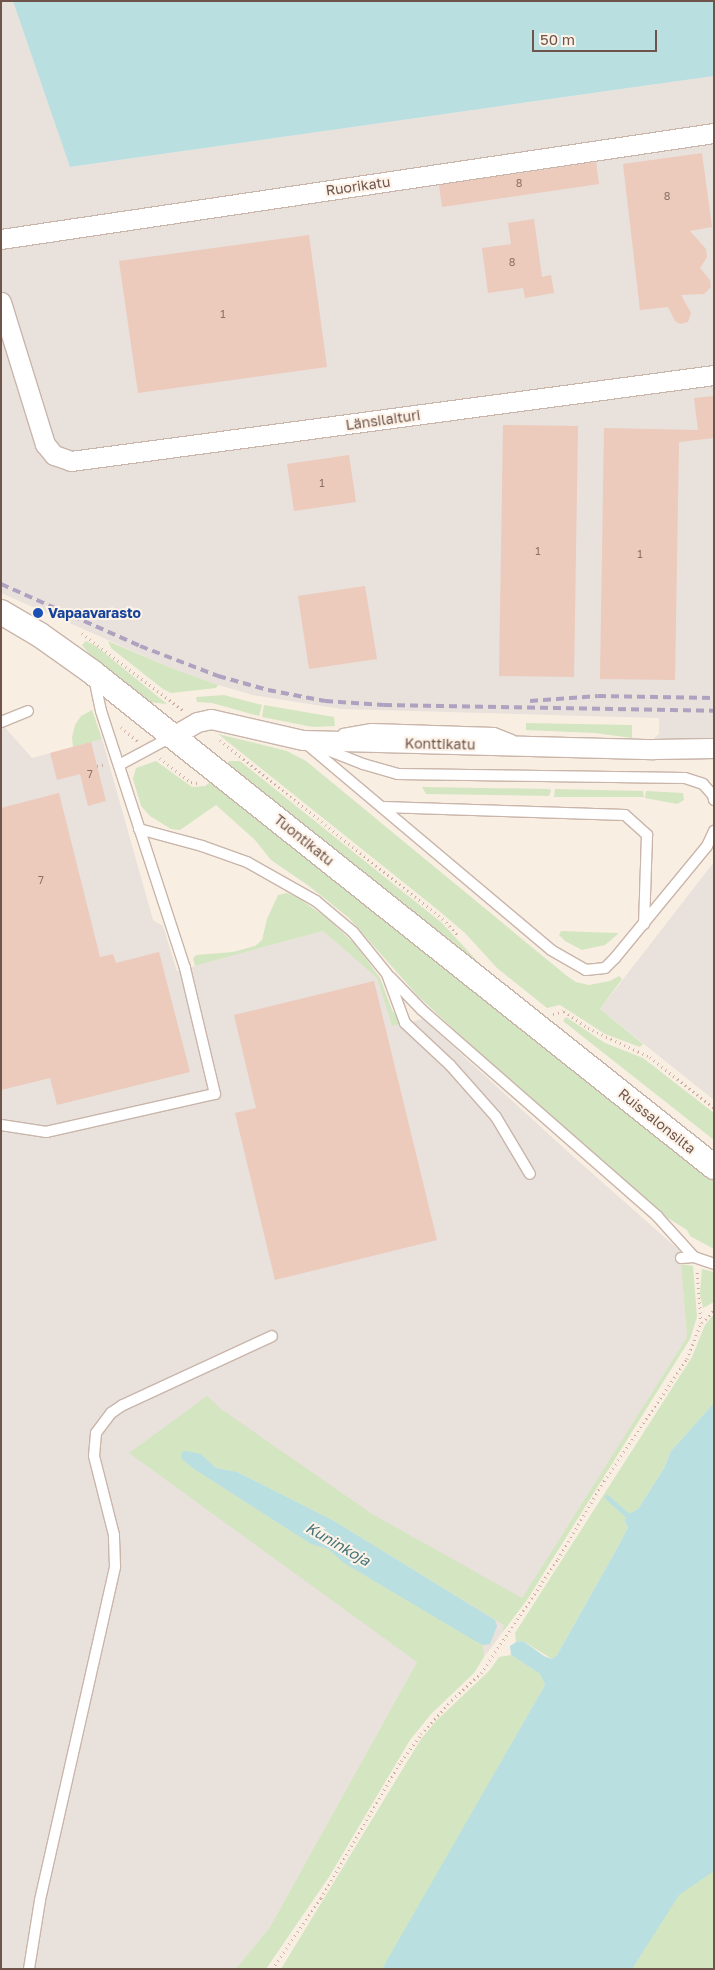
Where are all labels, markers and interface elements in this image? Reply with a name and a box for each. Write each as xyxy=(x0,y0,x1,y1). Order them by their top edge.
scale bar xyxy=(535,20,660,52)
text: 50 m xyxy=(540,30,575,48)
street label: Ruorikatu xyxy=(325,173,391,199)
house number: 8 xyxy=(516,176,522,190)
house number: 8 xyxy=(664,189,670,203)
house number: 8 xyxy=(509,255,515,269)
house number: 1 xyxy=(220,307,226,321)
street label: Länsilaituri xyxy=(345,406,421,434)
house number: 1 xyxy=(319,476,325,490)
house number: 1 xyxy=(535,544,541,558)
house number: 1 xyxy=(637,547,643,561)
place label: Vapaavarasto xyxy=(48,605,141,621)
marker: Vapaavarasto xyxy=(32,607,44,619)
street label: Konttikatu xyxy=(405,735,475,753)
house number: 7 xyxy=(87,767,93,781)
street label: Tuontikatu xyxy=(271,811,337,869)
house number: 7 xyxy=(38,873,44,887)
street label: Ruissalonsilta xyxy=(615,1085,699,1157)
water label: Kuninkoja xyxy=(303,1518,373,1570)

